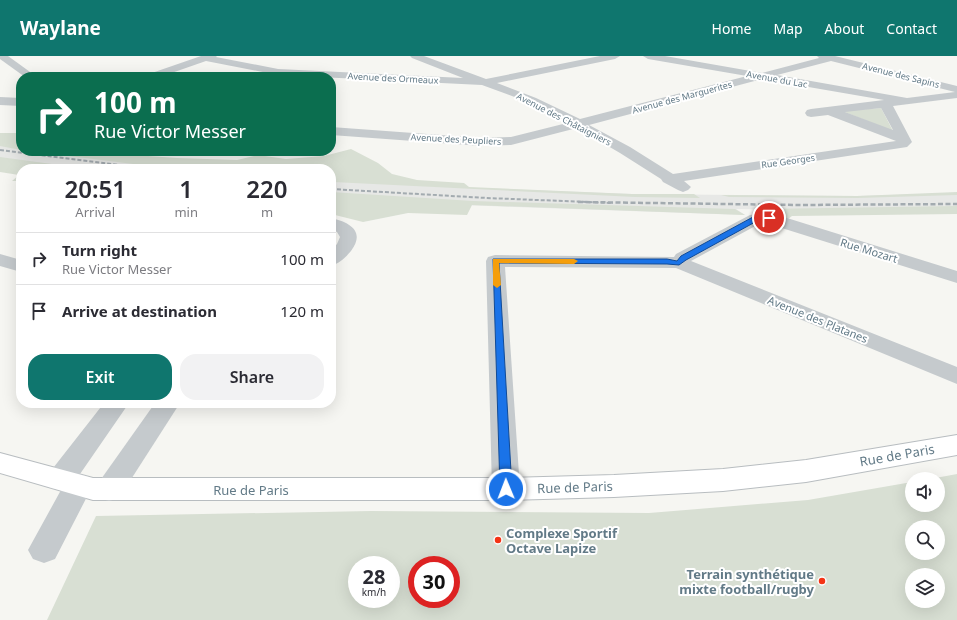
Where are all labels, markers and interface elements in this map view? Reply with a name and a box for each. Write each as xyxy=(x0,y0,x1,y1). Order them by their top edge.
text: Waylane xyxy=(20,15,101,41)
text: Home xyxy=(712,19,751,38)
text: Map xyxy=(773,19,803,38)
text: About xyxy=(825,19,864,38)
text: Contact xyxy=(886,19,937,38)
street label: Avenue des Sapins xyxy=(861,59,941,91)
street label: Avenue du Lac xyxy=(746,67,809,91)
street label: Avenue des Ormeaux xyxy=(347,69,439,87)
street label: Avenue des Marguerites xyxy=(631,77,733,117)
text: 100 m xyxy=(94,83,177,121)
icon: right xyxy=(28,88,80,140)
street label: Avenue des Châtaigniers xyxy=(514,89,614,149)
text: Rue Victor Messer xyxy=(94,119,246,143)
street label: Avenue des Peupliers xyxy=(410,130,502,148)
street label: Rue Georges xyxy=(760,151,816,171)
text: 20:51 xyxy=(64,172,126,205)
text: 1 xyxy=(179,172,193,205)
text: 220 xyxy=(246,172,288,205)
pin xyxy=(752,201,786,235)
text: Arrival xyxy=(75,203,115,221)
text: min xyxy=(174,203,198,221)
text: m xyxy=(261,203,273,221)
icon: arrive xyxy=(758,207,780,229)
street label: Rue Mozart xyxy=(839,234,899,266)
text: Turn right xyxy=(62,240,137,260)
icon: right xyxy=(28,248,50,270)
text: 100 m xyxy=(280,249,324,269)
text: Rue Victor Messer xyxy=(62,260,172,278)
street label: Avenue des Platanes xyxy=(766,292,870,346)
icon: arrive xyxy=(28,300,50,322)
text: Arrive at destination xyxy=(62,301,217,321)
text: 120 m xyxy=(280,301,324,321)
button: Exit xyxy=(28,354,172,400)
button: Share xyxy=(180,354,324,400)
street label: Rue de Paris xyxy=(858,440,936,470)
position arrow xyxy=(485,468,527,510)
map controls xyxy=(905,472,945,608)
button: sound xyxy=(905,472,945,512)
street label: Rue de Paris xyxy=(537,477,613,497)
street label: Rue de Paris xyxy=(213,481,289,499)
button: search xyxy=(905,520,945,560)
place label: Complexe Sportif Octave Lapize xyxy=(506,524,618,557)
marker: Complexe Sportif Octave Lapize xyxy=(493,535,503,545)
speed limit sign: 30 xyxy=(408,556,460,608)
text: 28 xyxy=(363,563,385,590)
place label: Terrain synthétique mixte football/rugby xyxy=(679,565,815,598)
button: layers xyxy=(905,568,945,608)
marker: Terrain synthétique mixte football/rugby xyxy=(817,576,827,586)
text: km/h xyxy=(362,585,386,599)

